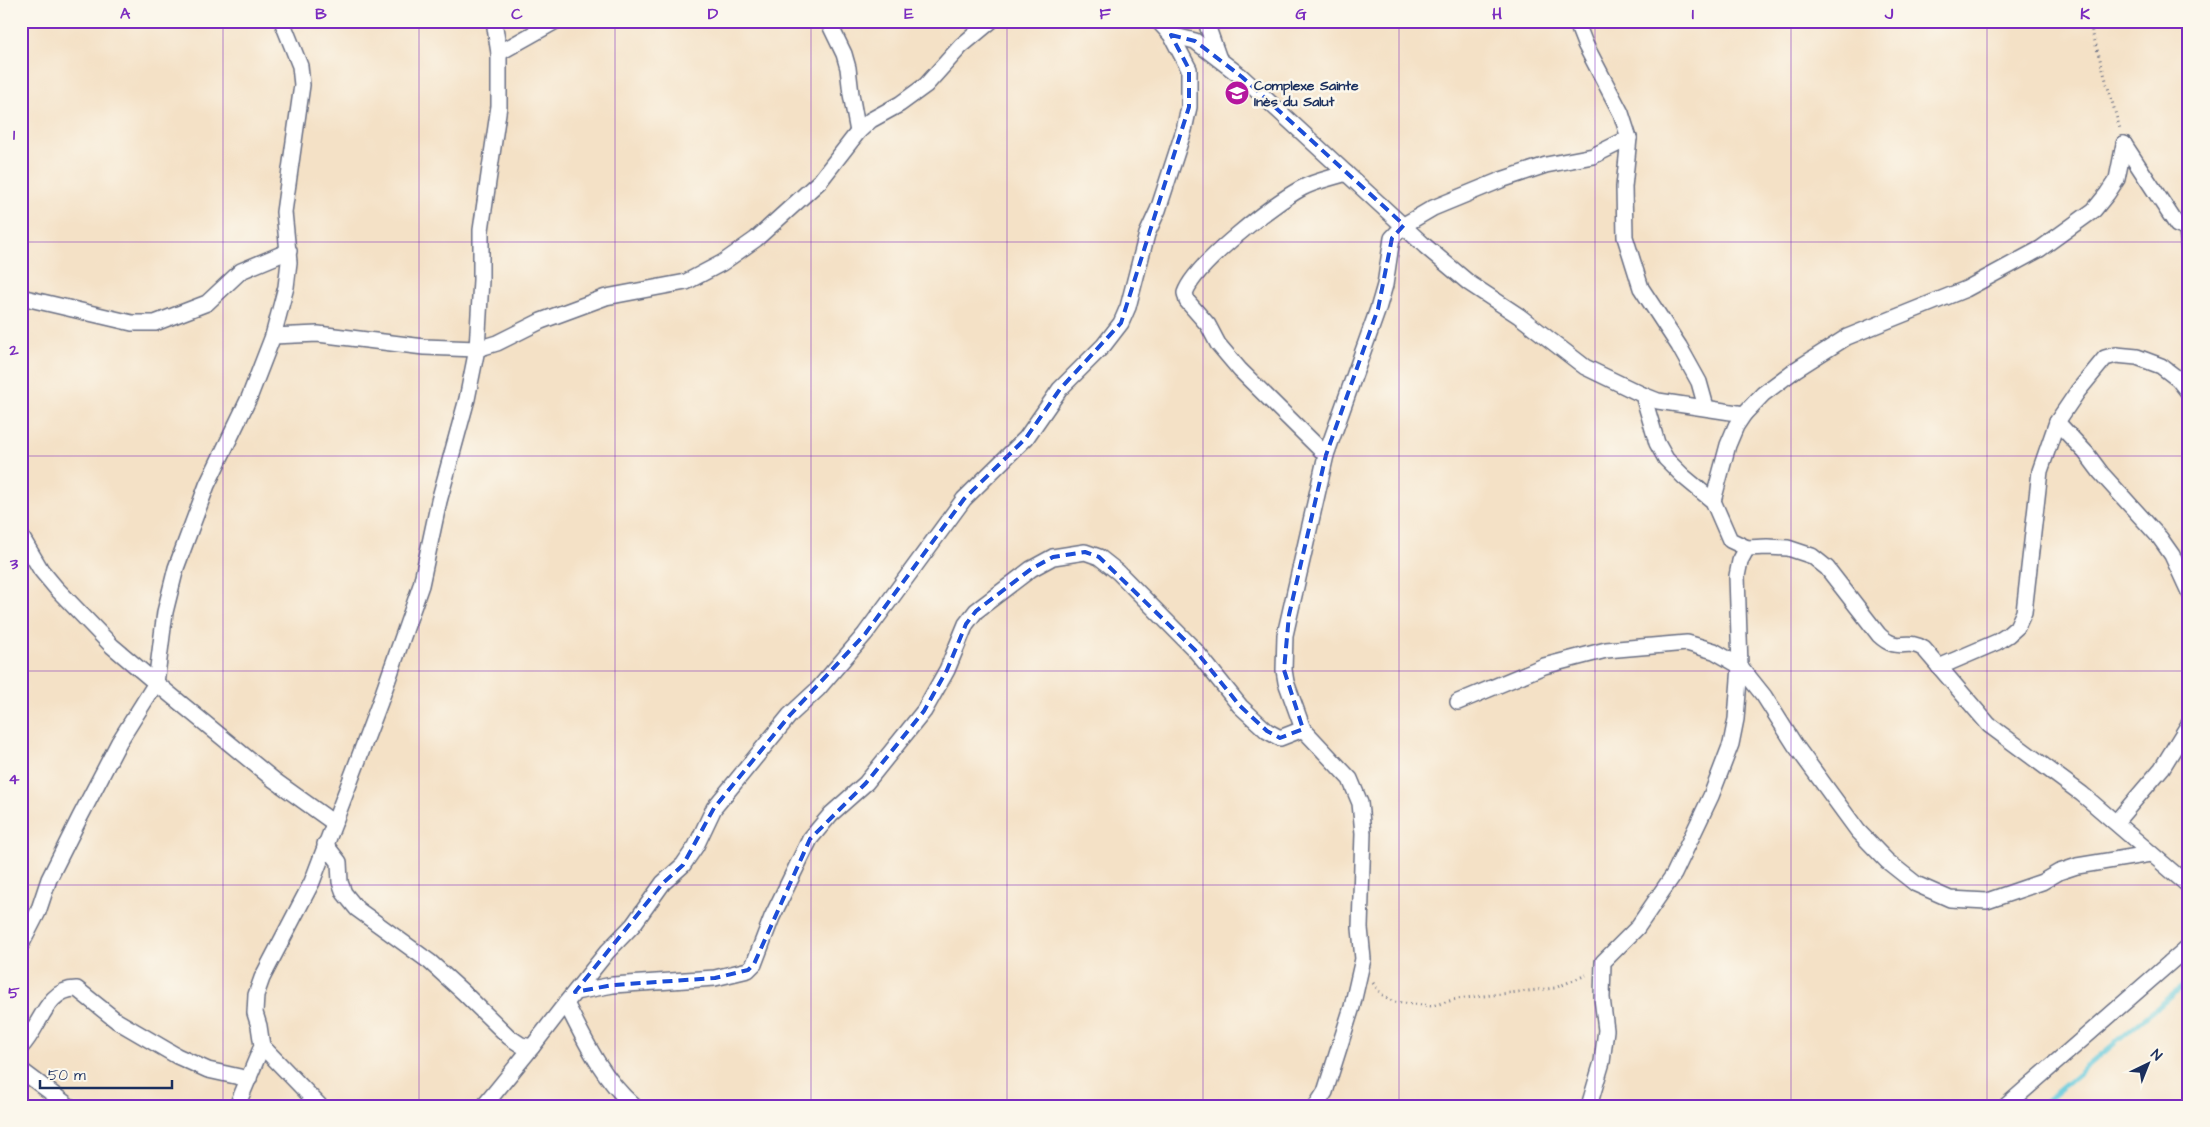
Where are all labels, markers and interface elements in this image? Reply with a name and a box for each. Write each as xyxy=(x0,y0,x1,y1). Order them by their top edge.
text: A xyxy=(120,3,131,25)
text: B xyxy=(315,3,327,25)
text: C xyxy=(511,3,523,25)
text: D xyxy=(708,3,719,25)
text: E xyxy=(904,3,914,25)
text: F xyxy=(1099,3,1111,25)
text: G xyxy=(1295,3,1307,25)
text: H xyxy=(1492,3,1502,25)
text: I xyxy=(1692,3,1694,25)
text: J xyxy=(1884,3,1894,25)
text: K xyxy=(2080,3,2090,25)
place label: Complexe Sainte Inès du Salut xyxy=(1254,76,1359,112)
school or university icon: Complexe Sainte Inès du Salut xyxy=(1224,80,1250,106)
text: 1 xyxy=(13,124,16,146)
text: 2 xyxy=(8,339,19,361)
text: 3 xyxy=(9,553,19,575)
text: 4 xyxy=(9,768,20,790)
text: 5 xyxy=(8,982,20,1004)
north arrow xyxy=(2122,1040,2172,1090)
text: N xyxy=(2146,1045,2166,1066)
scale bar xyxy=(40,1057,172,1089)
text: 50 m xyxy=(48,1065,86,1086)

